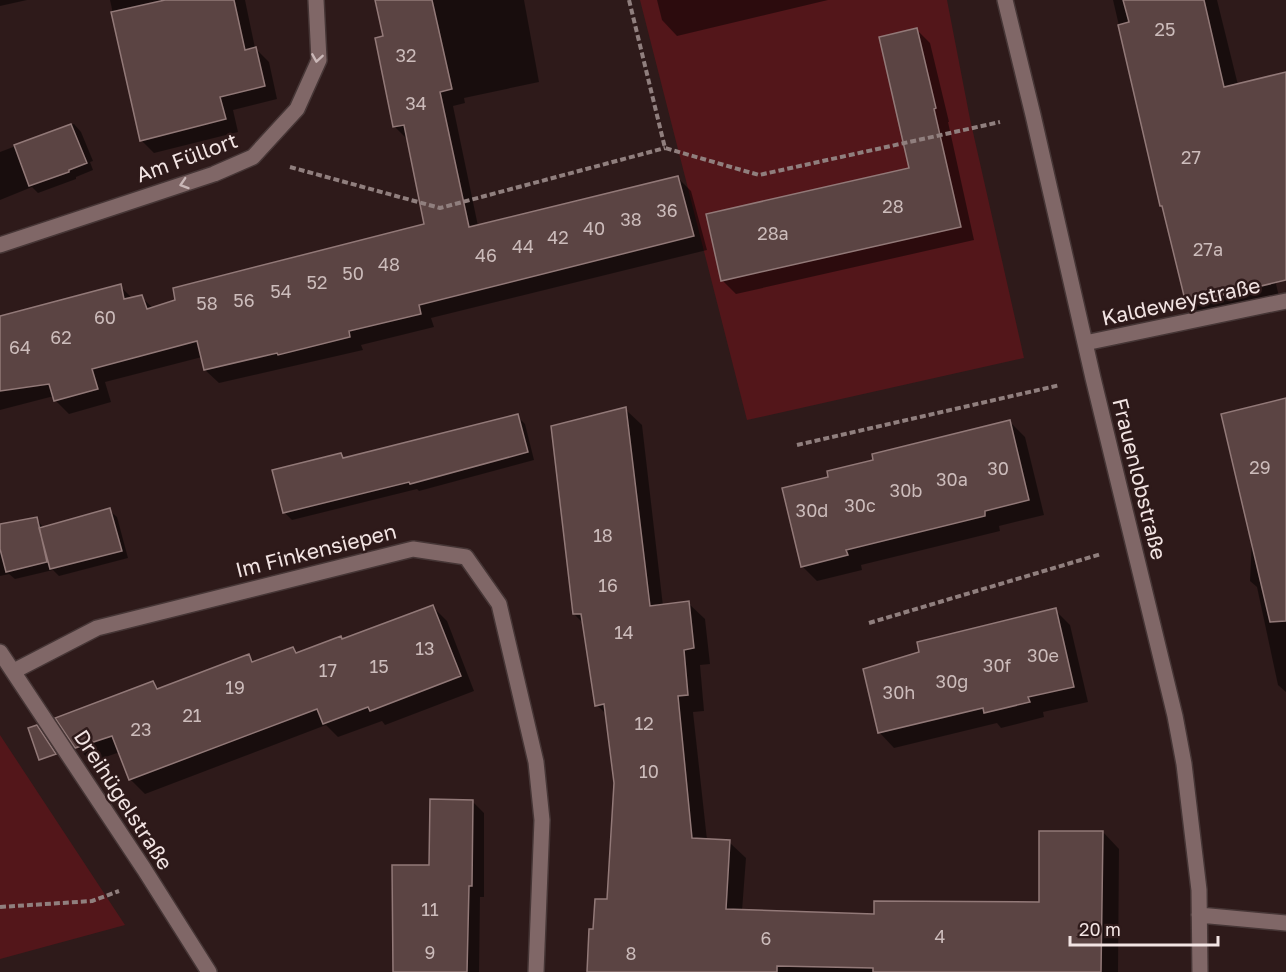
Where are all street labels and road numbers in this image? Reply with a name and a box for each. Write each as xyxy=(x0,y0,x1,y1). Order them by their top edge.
street label: Am Füllort xyxy=(132,127,241,187)
street label: Kaldeweystraße xyxy=(1099,272,1263,331)
street label: Frauenlobstraße xyxy=(1107,395,1173,562)
street label: Im Finkensiepen xyxy=(233,517,399,583)
street label: Dreihügelstraße xyxy=(69,725,179,874)

